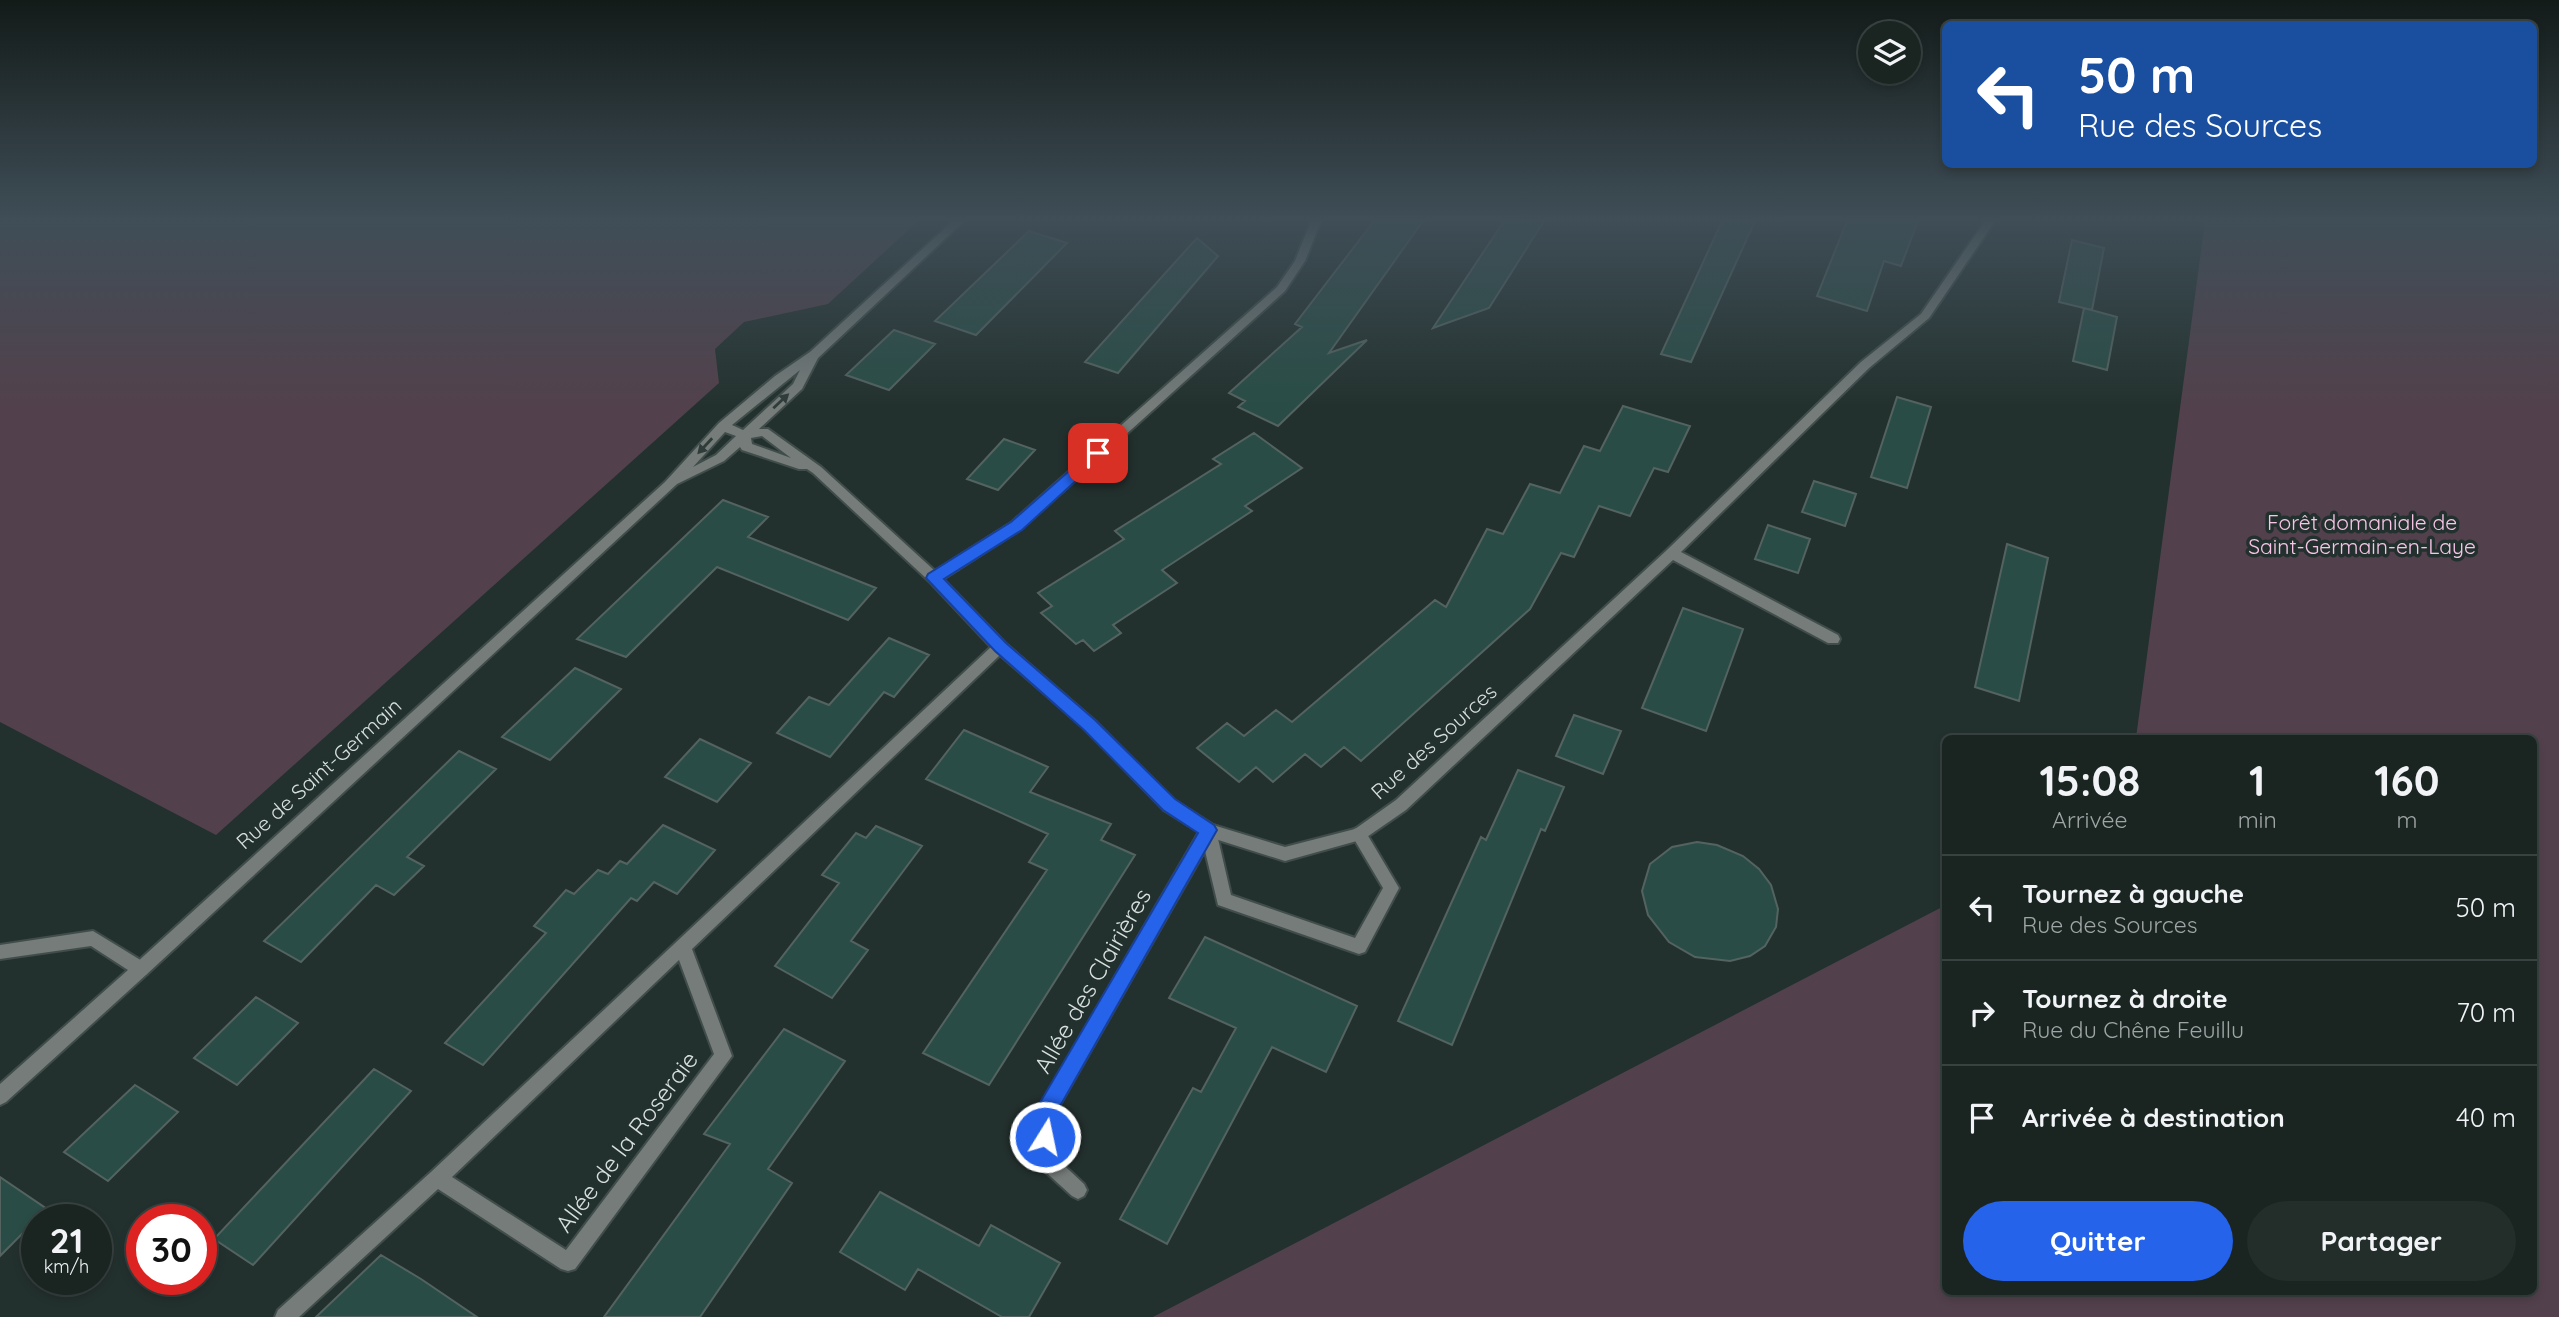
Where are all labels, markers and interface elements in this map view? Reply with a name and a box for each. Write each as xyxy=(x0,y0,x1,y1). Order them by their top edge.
map controls xyxy=(1858,21,1921,84)
button: layers xyxy=(1858,21,1921,84)
text: 50 m xyxy=(2078,44,2195,105)
icon: left xyxy=(1963,49,2054,140)
text: Rue des Sources xyxy=(2078,105,2322,145)
one-way arrow xyxy=(772,393,790,409)
pin xyxy=(1068,423,1128,483)
icon: arrive xyxy=(1079,434,1117,472)
one-way arrow xyxy=(697,437,713,455)
park label: Forêt domaniale de Saint-Germain-en-Laye xyxy=(2248,509,2476,559)
street label: Rue des Sources xyxy=(1365,678,1502,805)
street label: Rue de Saint-Germain xyxy=(230,692,406,854)
text: 15:08 xyxy=(2039,754,2140,807)
text: 1 xyxy=(2249,754,2265,807)
text: 160 xyxy=(2374,754,2440,807)
text: Arrivée xyxy=(2052,805,2128,834)
text: min xyxy=(2238,805,2277,834)
text: m xyxy=(2396,805,2417,834)
text: Tournez à gauche xyxy=(2022,877,2244,910)
street label: Allée des Clairières xyxy=(1027,883,1157,1078)
icon: left xyxy=(1963,889,2001,927)
text: 50 m xyxy=(2456,891,2516,924)
text: Rue des Sources xyxy=(2022,910,2198,939)
text: Tournez à droite xyxy=(2022,982,2227,1015)
icon: right xyxy=(1963,994,2001,1032)
text: 70 m xyxy=(2456,996,2516,1029)
text: Rue du Chêne Feuillu xyxy=(2022,1015,2244,1044)
street label: Allée de la Roseraie xyxy=(548,1045,704,1238)
icon: arrive xyxy=(1963,1099,2001,1137)
position arrow xyxy=(1008,1100,1082,1174)
text: Arrivée à destination xyxy=(2022,1101,2285,1134)
text: 40 m xyxy=(2456,1101,2516,1134)
button: Quitter xyxy=(1963,1201,2233,1281)
button: Partager xyxy=(2247,1201,2516,1281)
speed limit sign: 30 xyxy=(126,1204,217,1295)
text: 21 xyxy=(50,1218,83,1262)
text: km/h xyxy=(44,1255,89,1278)

